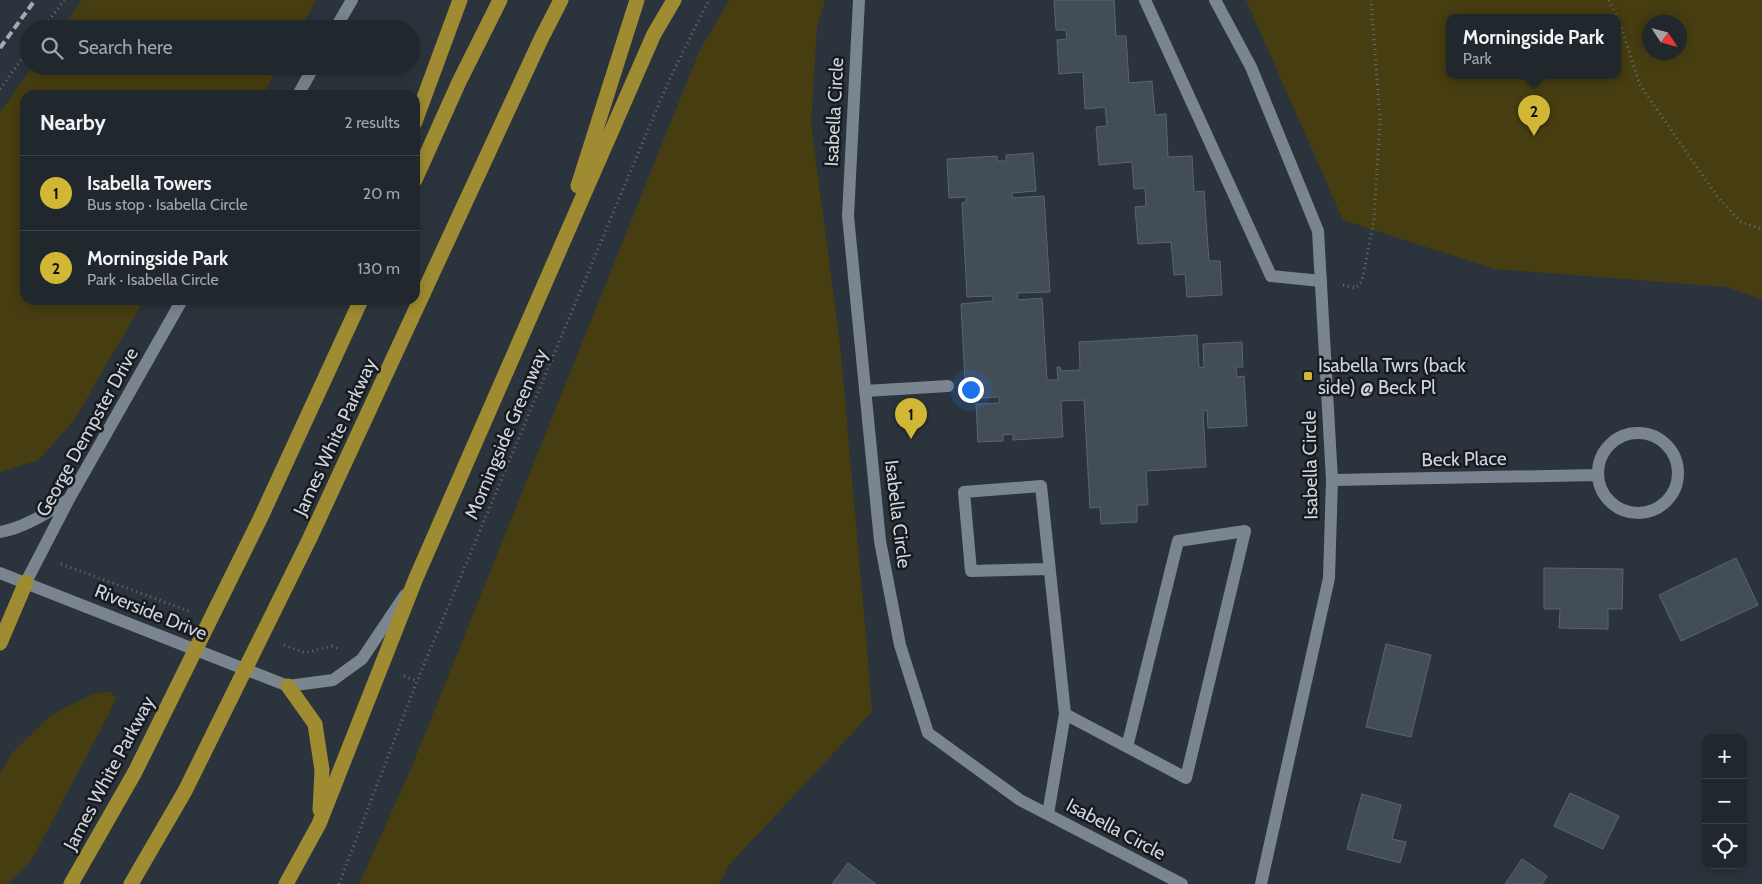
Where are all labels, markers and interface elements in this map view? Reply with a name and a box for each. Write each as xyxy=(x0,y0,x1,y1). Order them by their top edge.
popup xyxy=(1446,14,1621,79)
north arrow xyxy=(1642,15,1687,60)
search box xyxy=(20,20,420,75)
text: Morningside Park xyxy=(1463,26,1604,49)
icon: search xyxy=(38,34,66,62)
text: Search here xyxy=(78,36,172,59)
text: Park xyxy=(1463,49,1492,68)
street label: Isabella Circle xyxy=(820,57,848,167)
pin: 2 xyxy=(1518,95,1550,136)
text: Nearby xyxy=(40,110,106,135)
text: 2 results xyxy=(344,113,400,132)
text: Isabella Towers xyxy=(87,172,212,195)
text: 1 xyxy=(53,184,59,203)
text: 20 m xyxy=(363,184,400,203)
text: Bus stop · Isabella Circle xyxy=(87,195,248,214)
text: Morningside Park xyxy=(87,247,228,270)
text: 2 xyxy=(52,259,60,278)
text: 130 m xyxy=(357,259,400,278)
text: Park · Isabella Circle xyxy=(87,270,219,289)
street label: George Dempster Drive xyxy=(31,343,143,521)
street label: Morningside Greenway xyxy=(460,345,553,523)
street label: James White Parkway xyxy=(288,354,382,520)
place label: Isabella Twrs (back side) @ Beck Pl xyxy=(1318,354,1466,399)
marker: Isabella Twrs (back side) @ Beck Pl xyxy=(1302,370,1314,382)
your location xyxy=(958,377,984,403)
pin: 1 xyxy=(895,398,927,439)
street label: Isabella Circle xyxy=(1298,410,1322,520)
street label: Beck Place xyxy=(1421,447,1507,471)
street label: Isabella Circle xyxy=(880,458,916,570)
street label: Riverside Drive xyxy=(91,579,211,645)
street label: James White Parkway xyxy=(58,692,160,855)
map controls xyxy=(1702,734,1747,869)
button: + xyxy=(1702,734,1747,779)
button: − xyxy=(1702,779,1747,824)
street label: Isabella Circle xyxy=(1062,793,1170,865)
button: locate xyxy=(1702,824,1747,869)

